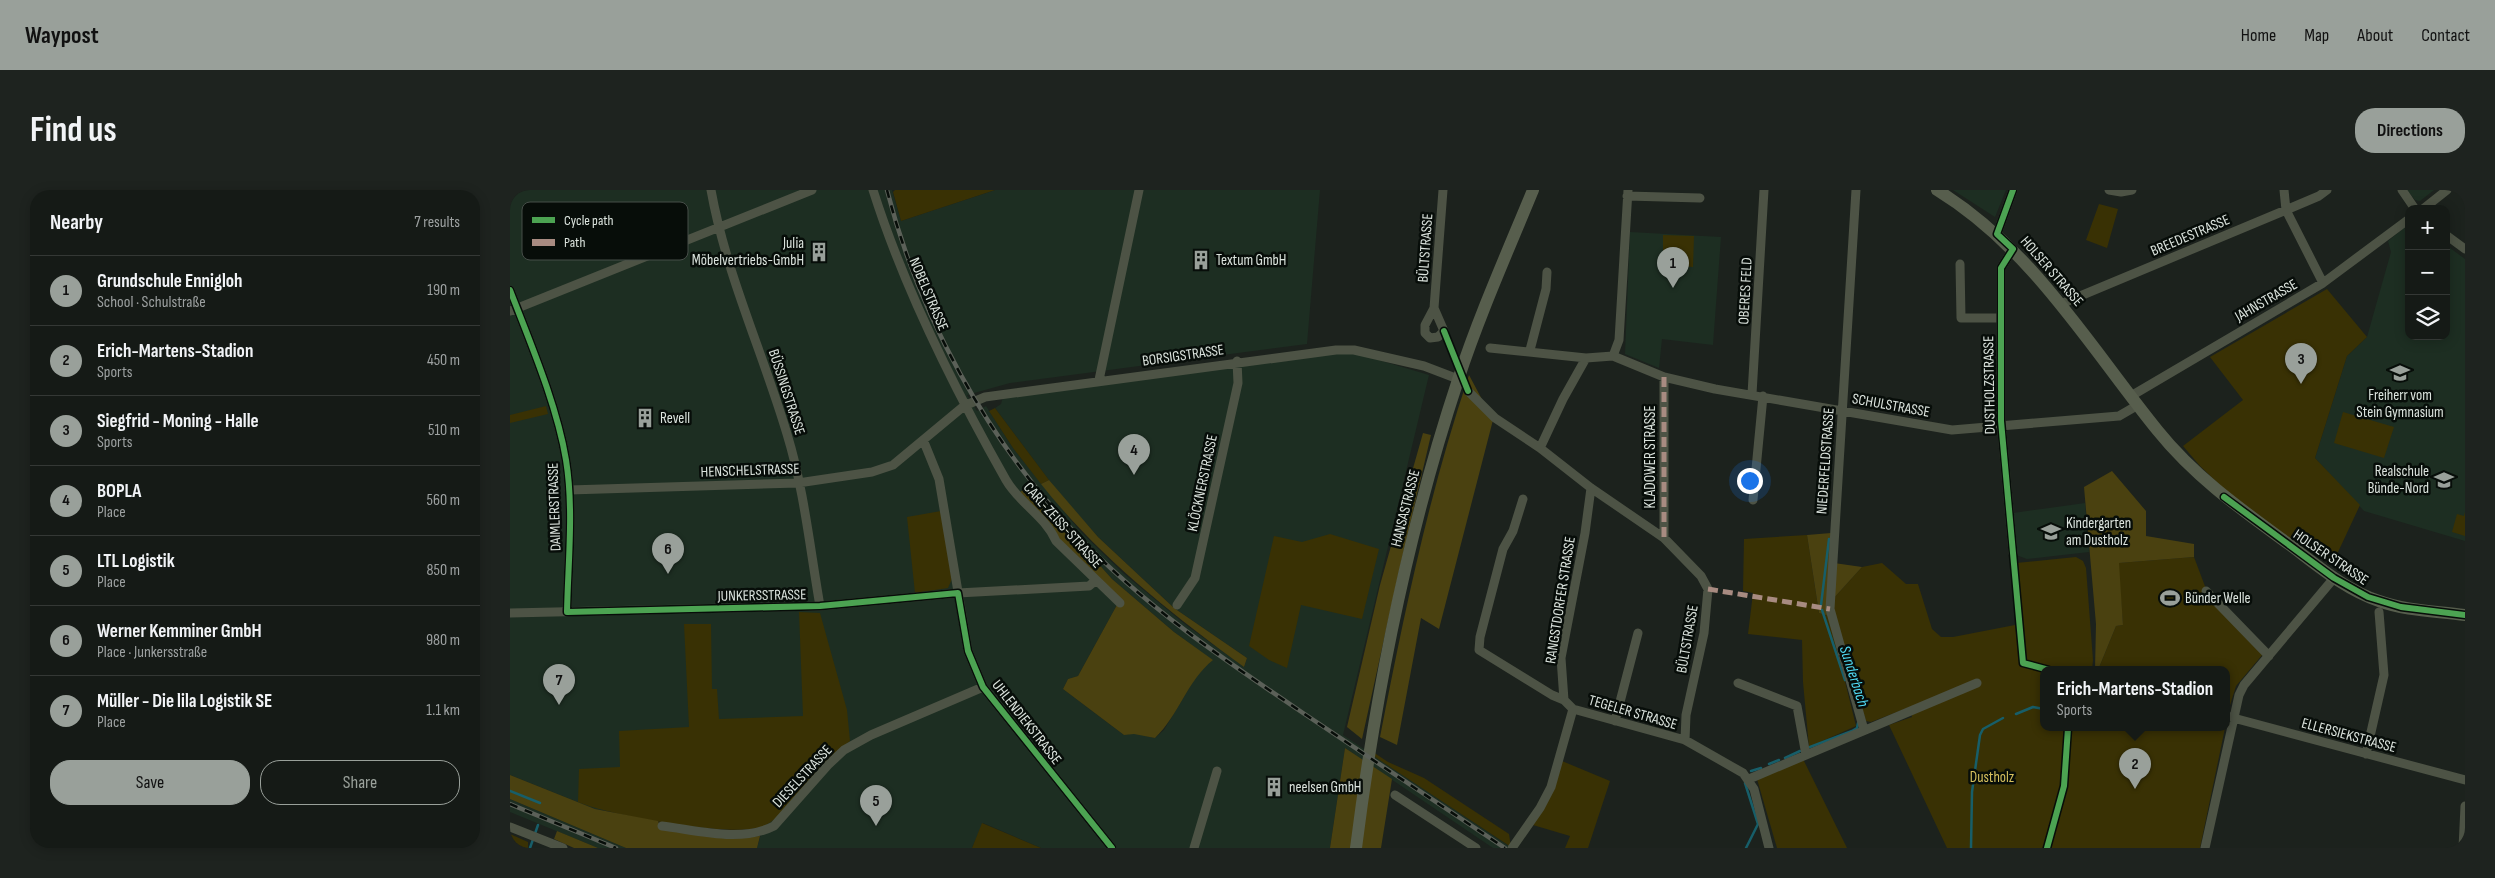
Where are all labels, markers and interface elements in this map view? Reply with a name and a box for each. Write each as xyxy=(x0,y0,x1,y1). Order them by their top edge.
text: Waypost xyxy=(25,21,99,50)
text: Home xyxy=(2241,25,2276,46)
text: Map xyxy=(2304,25,2329,46)
text: About xyxy=(2357,25,2393,46)
text: Contact xyxy=(2421,25,2470,46)
button: Directions xyxy=(2355,108,2465,153)
text: Find us xyxy=(30,109,117,152)
legend xyxy=(522,202,688,260)
map controls xyxy=(2405,205,2450,340)
button: + xyxy=(2405,205,2450,250)
text: Nearby xyxy=(50,210,103,235)
street label: BREEDESTRASSE xyxy=(2148,210,2233,261)
text: Cycle path xyxy=(564,212,614,229)
text: 7 results xyxy=(414,213,460,232)
street label: BÜLTSTRASSE xyxy=(1414,213,1437,283)
street label: HOLSER STRASSE xyxy=(2016,232,2087,310)
text: Path xyxy=(564,234,585,251)
place label: Julia Möbelvertriebs-GmbH xyxy=(692,234,804,270)
building icon: Julia Möbelvertriebs-GmbH xyxy=(808,241,830,263)
pin: 1 xyxy=(1657,247,1689,288)
building icon: Textum GmbH xyxy=(1190,249,1212,271)
button: − xyxy=(2405,250,2450,295)
place label: Textum GmbH xyxy=(1216,251,1286,270)
street label: NOBELSTRASSE xyxy=(905,255,952,334)
street label: OBERES FELD xyxy=(1734,257,1757,325)
text: Grundschule Ennigloh xyxy=(97,270,243,293)
street label: JAHNSTRASSE xyxy=(2231,275,2301,326)
text: 1 xyxy=(63,281,69,300)
text: 190 m xyxy=(427,281,460,300)
text: School · Schulstraße xyxy=(97,293,206,312)
button: layers xyxy=(2405,295,2450,340)
street label: DUSTHOLZSTRASSE xyxy=(1979,336,2000,434)
text: Erich-Martens-Stadion xyxy=(97,340,253,363)
street label: BORSIGSTRASSE xyxy=(1141,340,1225,371)
pin: 3 xyxy=(2285,343,2317,384)
street label: BÜSSINGSTRASSE xyxy=(764,347,809,438)
text: 2 xyxy=(62,351,70,370)
text: 450 m xyxy=(427,351,460,370)
school or university icon: Freiherr vom Stein Gymnasium xyxy=(2389,362,2411,384)
text: Sports xyxy=(97,363,132,382)
place label: Freiherr vom Stein Gymnasium xyxy=(2356,386,2444,422)
street label: SCHULSTRASSE xyxy=(1851,389,1931,422)
street label: KLADOWER STRASSE xyxy=(1641,405,1660,509)
building icon: Revell xyxy=(634,407,656,429)
street label: NIEDERFELDSTRASSE xyxy=(1812,407,1839,515)
place label: Revell xyxy=(660,409,690,428)
text: Siegfrid - Moning - Halle xyxy=(97,410,259,433)
text: 3 xyxy=(62,421,70,440)
text: 510 m xyxy=(428,421,460,440)
text: Sports xyxy=(97,433,132,452)
street label: KLÖCKNERSTRASSE xyxy=(1183,433,1222,533)
pin: 4 xyxy=(1118,434,1150,475)
street label: HENSCHELSTRASSE xyxy=(700,459,800,482)
street label: DAIMLERSTRASSE xyxy=(543,462,566,552)
place label: Realschule Bünde-Nord xyxy=(2368,462,2429,498)
street label: HANSASTRASSE xyxy=(1387,468,1424,549)
your location xyxy=(1737,468,1763,494)
school or university icon: Realschule Bünde-Nord xyxy=(2433,469,2455,491)
street label: CARL-ZEISS-STRASSE xyxy=(1019,478,1106,572)
text: BOPLA xyxy=(97,480,141,503)
text: 4 xyxy=(62,491,70,510)
text: 560 m xyxy=(427,491,460,510)
text: Place xyxy=(97,503,126,522)
place label: Kindergarten am Dustholz xyxy=(2066,514,2131,550)
school or university icon: Kindergarten am Dustholz xyxy=(2040,521,2062,543)
street label: HOLSER STRASSE xyxy=(2289,525,2372,590)
pin: 6 xyxy=(652,533,684,574)
street label: RANGSTDORFER STRASSE xyxy=(1541,535,1580,665)
text: LTL Logistik xyxy=(97,550,175,573)
text: 5 xyxy=(62,561,70,580)
text: 850 m xyxy=(427,561,460,580)
text: Place xyxy=(97,573,126,592)
street label: JUNKERSSTRASSE xyxy=(717,585,806,606)
sports icon: Bünder Welle xyxy=(2159,587,2181,609)
place label: Bünder Welle xyxy=(2185,589,2251,608)
street label: BÜLTSTRASSE xyxy=(1672,603,1703,675)
text: Werner Kemminer GmbH xyxy=(97,620,262,643)
text: 6 xyxy=(62,631,70,650)
text: 980 m xyxy=(426,631,460,650)
text: Place · Junkersstraße xyxy=(97,643,207,662)
water label: Sunderbach xyxy=(1835,643,1872,710)
pin: 7 xyxy=(543,664,575,705)
popup xyxy=(2040,666,2230,731)
street label: UHLENDIEKSTRASSE xyxy=(988,676,1066,768)
text: Erich-Martens-Stadion xyxy=(2057,678,2213,701)
text: Müller - Die lila Logistik SE xyxy=(97,690,272,713)
street label: TEGELER STRASSE xyxy=(1586,691,1679,734)
text: 7 xyxy=(63,701,69,720)
text: 1.1 km xyxy=(426,701,460,720)
text: Sports xyxy=(2057,701,2092,720)
text: Place xyxy=(97,713,126,732)
street label: ELLERSIEKSTRASSE xyxy=(2299,714,2398,757)
street label: DIESELSTRASSE xyxy=(768,741,836,812)
pin: 2 xyxy=(2119,748,2151,789)
button: Save xyxy=(50,760,250,805)
button: Share xyxy=(260,760,460,805)
park label: Dustholz xyxy=(1970,768,2015,787)
building icon: neelsen GmbH xyxy=(1263,776,1285,798)
place label: neelsen GmbH xyxy=(1289,778,1361,797)
pin: 5 xyxy=(860,785,892,826)

